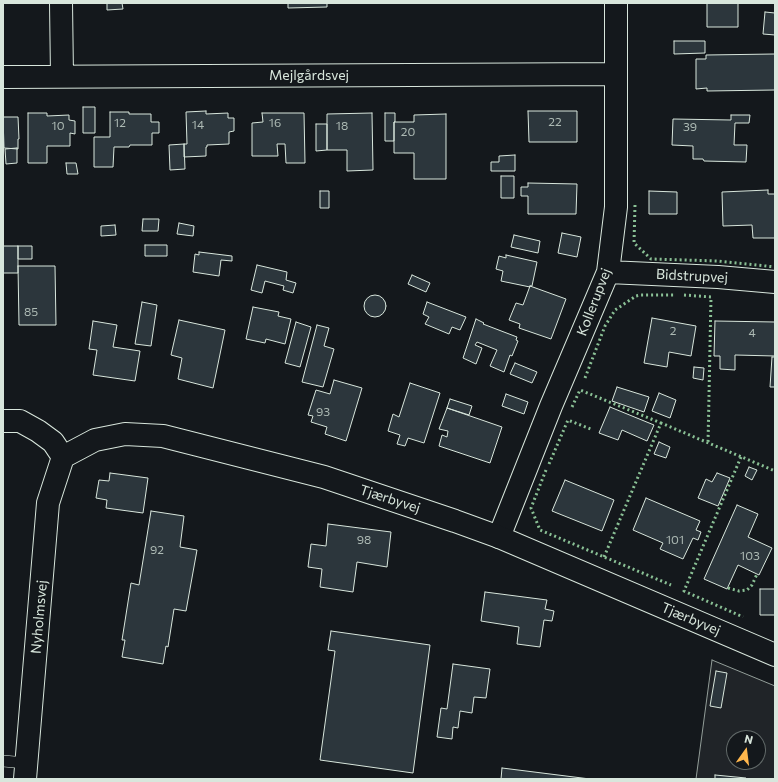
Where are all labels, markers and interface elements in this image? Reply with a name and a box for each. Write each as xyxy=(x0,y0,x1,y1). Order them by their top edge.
street label: Mejlgårdsvej xyxy=(269,67,349,83)
house number: 22 xyxy=(548,115,562,129)
house number: 12 xyxy=(114,116,126,130)
house number: 16 xyxy=(269,116,281,130)
house number: 14 xyxy=(192,118,204,132)
house number: 10 xyxy=(52,119,64,133)
house number: 18 xyxy=(336,119,348,133)
house number: 39 xyxy=(683,120,697,134)
house number: 20 xyxy=(401,125,415,139)
street label: Kollerupvej xyxy=(573,266,615,338)
street label: Bidstrupvej xyxy=(656,266,728,286)
house number: 85 xyxy=(24,305,38,319)
house number: 2 xyxy=(670,324,676,338)
house number: 4 xyxy=(748,326,756,340)
house number: 93 xyxy=(316,405,330,419)
street label: Tjærbyvej xyxy=(358,481,422,517)
house number: 98 xyxy=(357,533,371,547)
house number: 101 xyxy=(666,533,684,547)
house number: 92 xyxy=(150,543,164,557)
house number: 103 xyxy=(740,549,760,563)
street label: Nyholmsvej xyxy=(27,579,51,655)
street label: Tjærbyvej xyxy=(659,599,723,639)
north arrow xyxy=(726,730,766,770)
text: N xyxy=(743,732,754,746)

